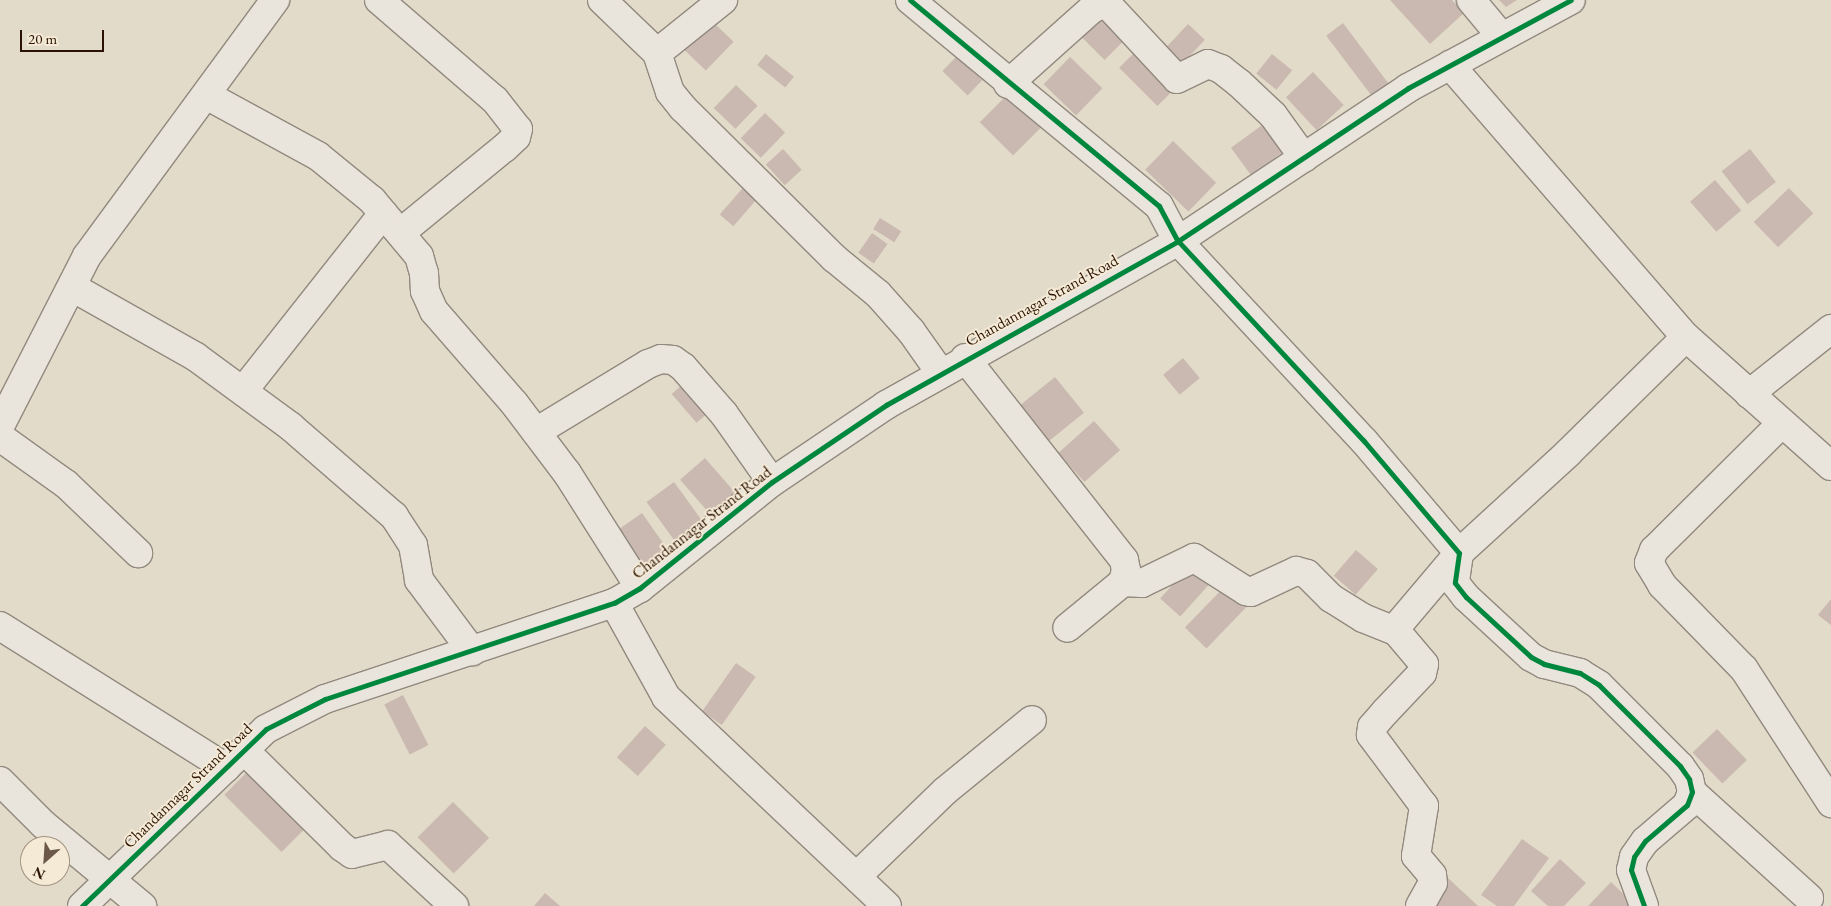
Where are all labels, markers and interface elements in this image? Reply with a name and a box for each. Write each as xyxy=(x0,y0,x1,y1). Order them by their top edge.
scale bar xyxy=(22,20,106,52)
text: 20 m xyxy=(28,29,57,48)
street label: Chandannagar Strand Road xyxy=(962,251,1122,351)
street label: Chandannagar Strand Road xyxy=(629,463,775,583)
street label: Chandannagar Strand Road xyxy=(120,720,256,852)
north arrow xyxy=(20,836,70,886)
text: N xyxy=(30,863,48,884)

